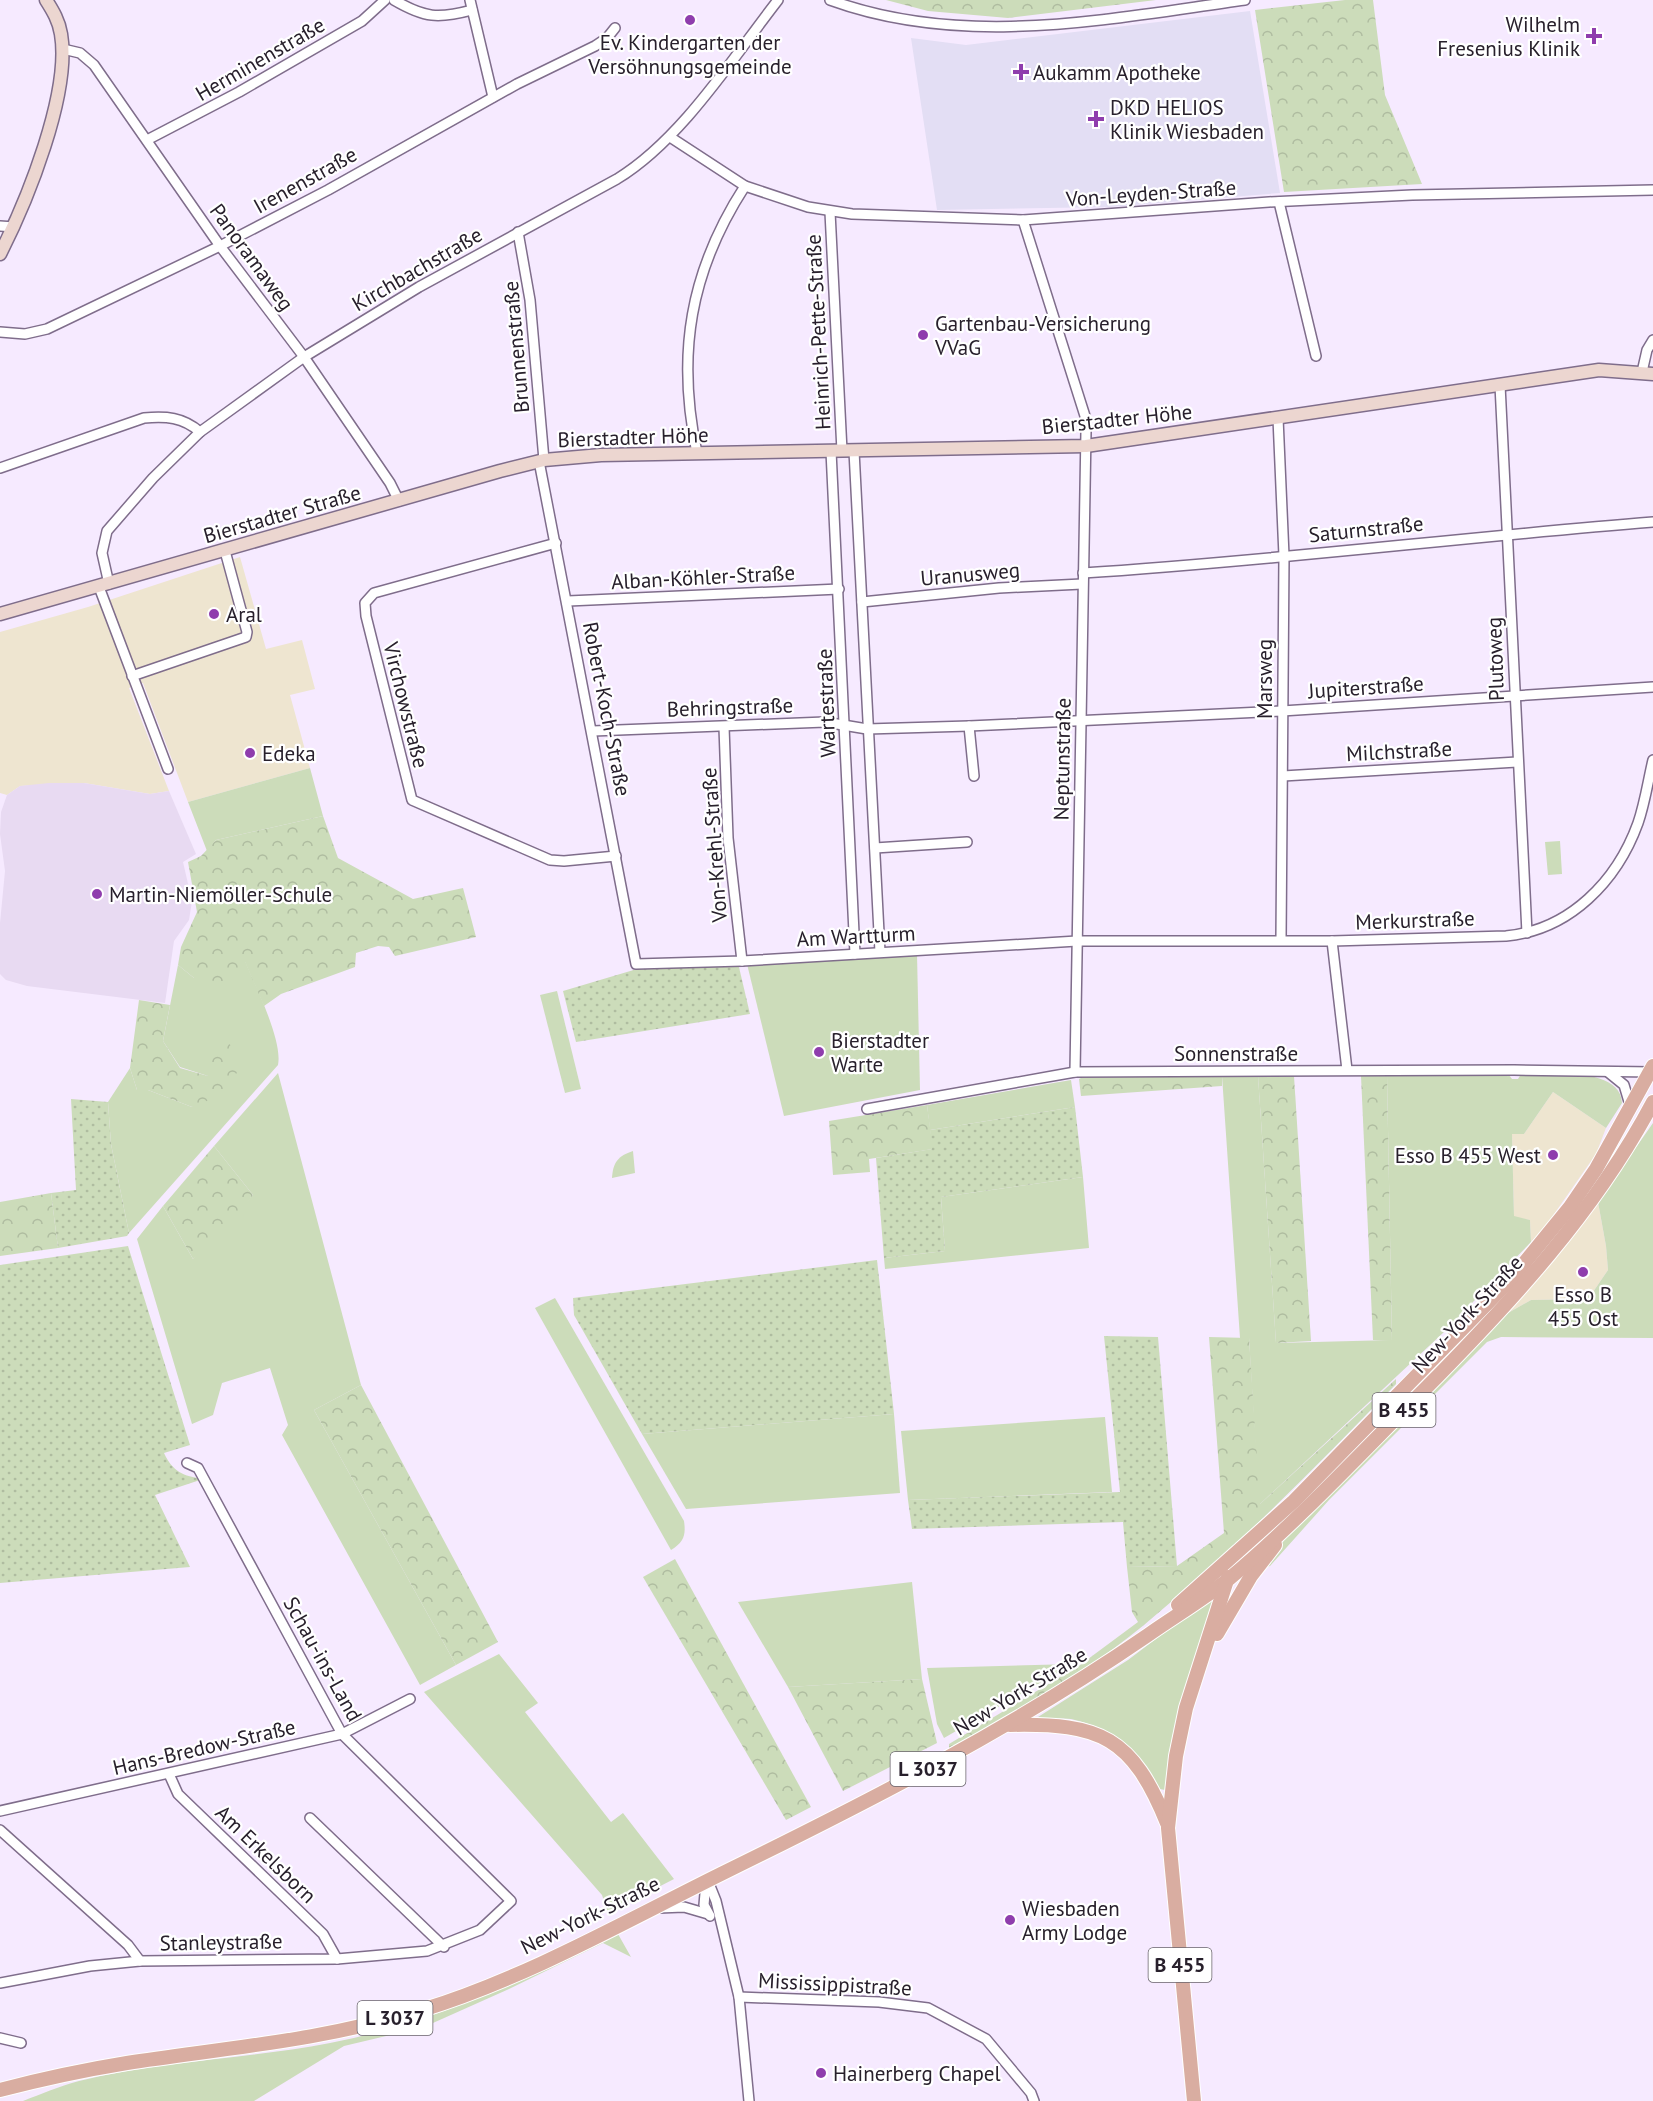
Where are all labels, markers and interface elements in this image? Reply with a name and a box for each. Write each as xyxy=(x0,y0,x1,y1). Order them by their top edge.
street label: Herminenstraße xyxy=(191,11,329,107)
place label: Wilhelm Fresenius Klinik xyxy=(1437,11,1580,62)
marker: Ev. Kindergarten der Versöhnungsgemeinde xyxy=(683,13,697,27)
marker: Wilhelm Fresenius Klinik xyxy=(1585,27,1603,45)
place label: Ev. Kindergarten der Versöhnungsgemeinde xyxy=(587,29,792,80)
place label: Aukamm Apotheke xyxy=(1033,59,1201,86)
marker: Aukamm Apotheke xyxy=(1014,65,1028,79)
place label: DKD HELIOS Klinik Wiesbaden xyxy=(1110,94,1264,145)
marker: DKD HELIOS Klinik Wiesbaden xyxy=(1087,110,1105,128)
street label: Irenenstraße xyxy=(249,141,361,219)
street label: Von-Leyden-Straße xyxy=(1064,174,1237,212)
street label: Panoramaweg xyxy=(204,198,300,316)
street label: Kirchbachstraße xyxy=(347,221,487,317)
street label: Heinrich-Pette-Straße xyxy=(799,233,837,431)
street label: Brunnenstraße xyxy=(497,280,535,414)
place label: Gartenbau-Versicherung VVaG xyxy=(934,310,1151,361)
marker: Gartenbau-Versicherung VVaG xyxy=(916,328,930,342)
street label: Bierstadter Höhe xyxy=(1040,398,1194,440)
street label: Bierstadter Höhe xyxy=(557,421,709,453)
street label: Bierstadter Straße xyxy=(200,479,364,549)
street label: Saturnstraße xyxy=(1307,510,1425,548)
street label: Uranusweg xyxy=(919,556,1021,592)
street label: Alban-Köhler-Straße xyxy=(610,559,796,595)
place label: Aral xyxy=(226,601,262,628)
marker: Aral xyxy=(207,607,221,621)
street label: Plutoweg xyxy=(1480,617,1510,701)
street label: Robert-Koch-Straße xyxy=(577,620,637,798)
street label: Virchowstraße xyxy=(377,638,435,771)
street label: Marsweg xyxy=(1251,639,1278,719)
street label: Wartestraße xyxy=(811,648,841,758)
street label: Jupiterstraße xyxy=(1306,669,1425,705)
street label: Behringstraße xyxy=(666,691,794,723)
street label: Neptunstraße xyxy=(1047,697,1077,821)
street label: Milchstraße xyxy=(1345,735,1453,767)
place label: Edeka xyxy=(262,740,316,767)
marker: Edeka xyxy=(243,746,257,760)
street label: Von-Krehl-Straße xyxy=(695,767,733,924)
place label: Martin-Niemöller-Schule xyxy=(109,881,332,908)
marker: Martin-Niemöller-Schule xyxy=(90,887,104,901)
street label: Merkurstraße xyxy=(1355,904,1475,936)
street label: Am Wartturm xyxy=(796,919,916,953)
place label: Bierstadter Warte xyxy=(831,1027,929,1078)
street label: Sonnenstraße xyxy=(1174,1040,1298,1067)
marker: Bierstadter Warte xyxy=(812,1045,826,1059)
place label: Esso B 455 West xyxy=(1395,1142,1541,1169)
marker: Esso B 455 West xyxy=(1546,1148,1560,1162)
street label: New-York-Straße xyxy=(1406,1250,1528,1378)
marker: Esso B 455 Ost xyxy=(1576,1265,1590,1279)
place label: Esso B 455 Ost xyxy=(1548,1281,1618,1332)
road number: B 455 xyxy=(1372,1393,1436,1427)
street label: Schau-ins-Land xyxy=(278,1592,368,1726)
street label: New-York-Straße xyxy=(948,1640,1092,1742)
street label: Hans-Bredow-Straße xyxy=(110,1713,298,1781)
road number: L 3037 xyxy=(890,1752,966,1786)
street label: Am Erkelsborn xyxy=(210,1799,322,1909)
street label: New-York-Straße xyxy=(516,1870,664,1960)
place label: Wiesbaden Army Lodge xyxy=(1022,1895,1127,1946)
marker: Wiesbaden Army Lodge xyxy=(1003,1913,1017,1927)
street label: Stanleystraße xyxy=(159,1927,283,1957)
road number: B 455 xyxy=(1148,1948,1212,1982)
street label: Mississippistraße xyxy=(757,1966,913,2002)
road number: L 3037 xyxy=(358,2001,432,2035)
place label: Hainerberg Chapel xyxy=(833,2060,1001,2087)
marker: Hainerberg Chapel xyxy=(814,2066,828,2080)

